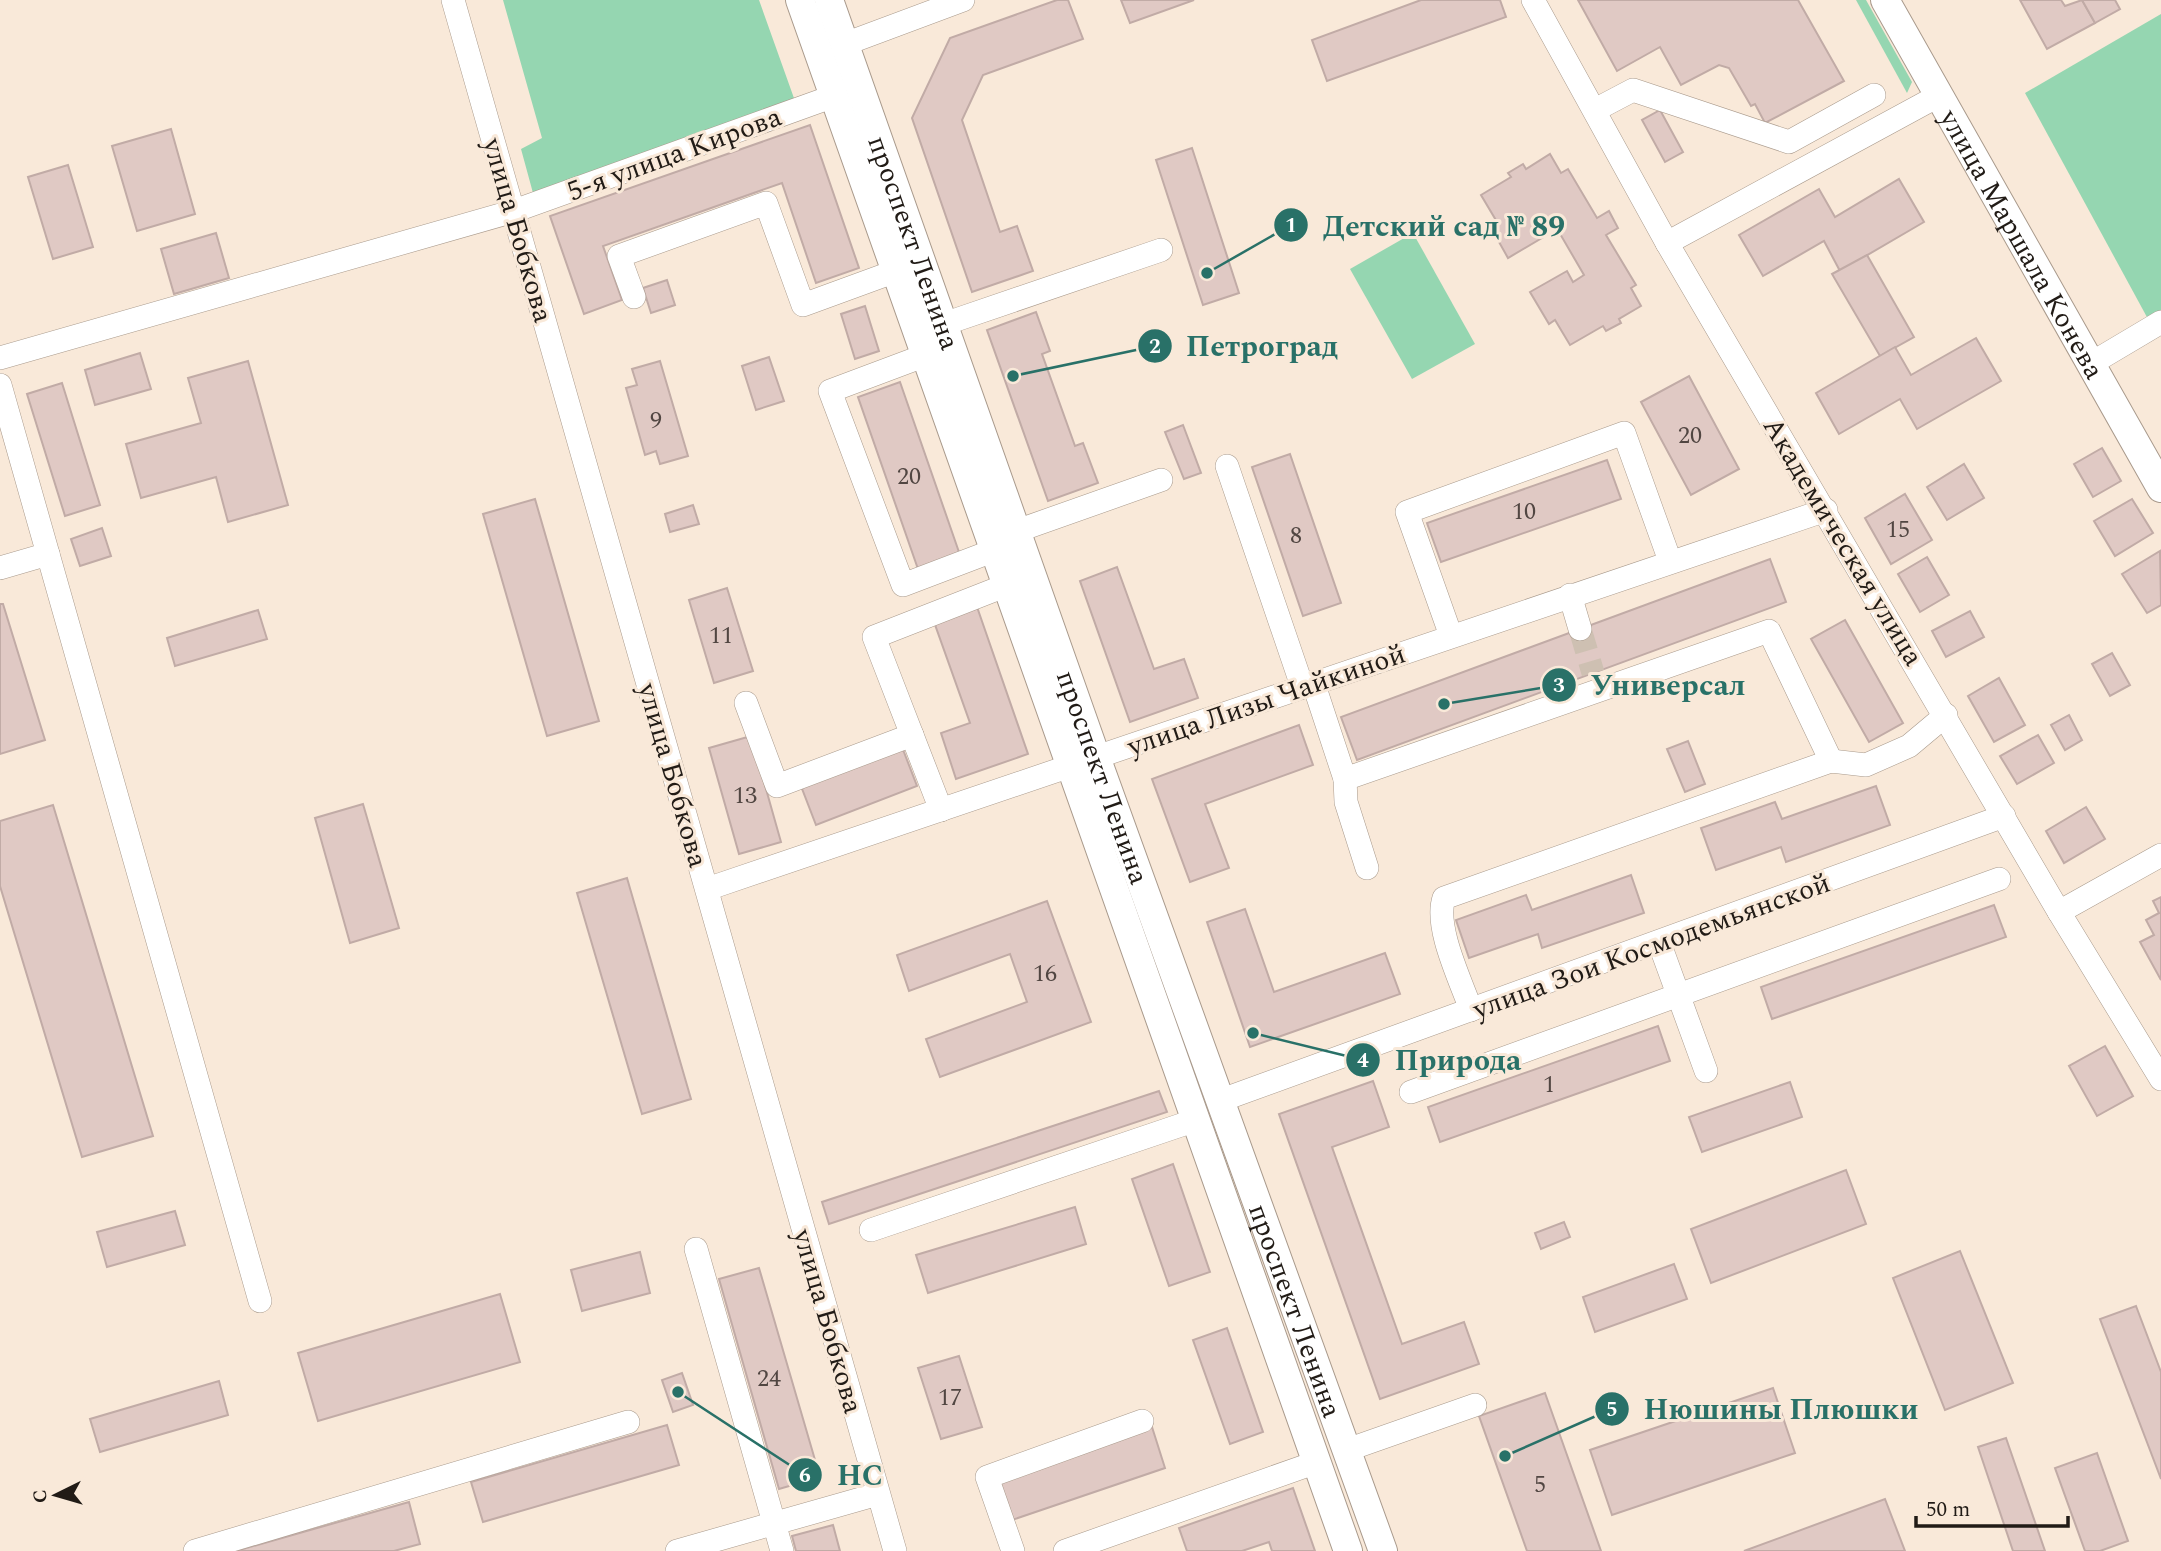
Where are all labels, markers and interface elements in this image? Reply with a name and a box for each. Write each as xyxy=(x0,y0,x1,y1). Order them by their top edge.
street label: 5-я улица Кирова xyxy=(561,96,788,213)
street label: улица Маршала Конева xyxy=(1927,101,2115,388)
street label: проспект Ленина xyxy=(855,130,971,356)
street label: улица Бобкова xyxy=(470,132,565,328)
callout: Детский сад № 89 xyxy=(1274,200,1579,251)
text: Детский сад № 89 xyxy=(1323,204,1565,250)
text: 1 xyxy=(1285,210,1297,242)
callout: Петроград xyxy=(1137,320,1352,371)
text: Петроград xyxy=(1186,324,1338,370)
text: 2 xyxy=(1149,331,1161,363)
house number: 9 xyxy=(650,403,662,439)
street label: Академическая улица xyxy=(1751,409,1934,675)
house number: 20 xyxy=(1678,418,1702,454)
house number: 20 xyxy=(897,459,921,495)
house number: 10 xyxy=(1512,494,1536,530)
house number: 15 xyxy=(1886,512,1910,548)
house number: 8 xyxy=(1290,518,1302,554)
house number: 11 xyxy=(709,618,733,654)
street label: улица Лизы Чайкиной xyxy=(1121,633,1411,769)
callout: Универсал xyxy=(1542,659,1759,710)
text: Универсал xyxy=(1591,663,1745,709)
street label: проспект Ленина xyxy=(1044,664,1160,891)
text: 3 xyxy=(1553,670,1565,702)
street label: улица Бобкова xyxy=(625,677,720,873)
house number: 13 xyxy=(733,778,757,814)
street label: улица Зои Космодемьянской xyxy=(1466,862,1836,1031)
house number: 16 xyxy=(1033,956,1057,992)
callout: Природа xyxy=(1345,1034,1535,1085)
text: Природа xyxy=(1394,1038,1522,1084)
text: 4 xyxy=(1357,1045,1369,1077)
house number: 1 xyxy=(1543,1067,1555,1103)
street label: проспект Ленина xyxy=(1236,1198,1353,1424)
street label: улица Бобкова xyxy=(780,1223,875,1419)
house number: 24 xyxy=(757,1361,781,1397)
house number: 17 xyxy=(938,1380,962,1416)
callout: Нюшины Плюшки xyxy=(1594,1383,1932,1434)
text: Нюшины Плюшки xyxy=(1643,1387,1919,1433)
text: 5 xyxy=(1606,1394,1618,1426)
callout: НС xyxy=(787,1449,897,1500)
text: НС xyxy=(837,1453,883,1499)
north arrow xyxy=(21,1460,91,1530)
text: 6 xyxy=(799,1460,811,1492)
house number: 5 xyxy=(1534,1467,1546,1503)
scale bar xyxy=(1916,1484,2068,1528)
text: С xyxy=(26,1488,56,1504)
text: 50 m xyxy=(1926,1494,1970,1526)

